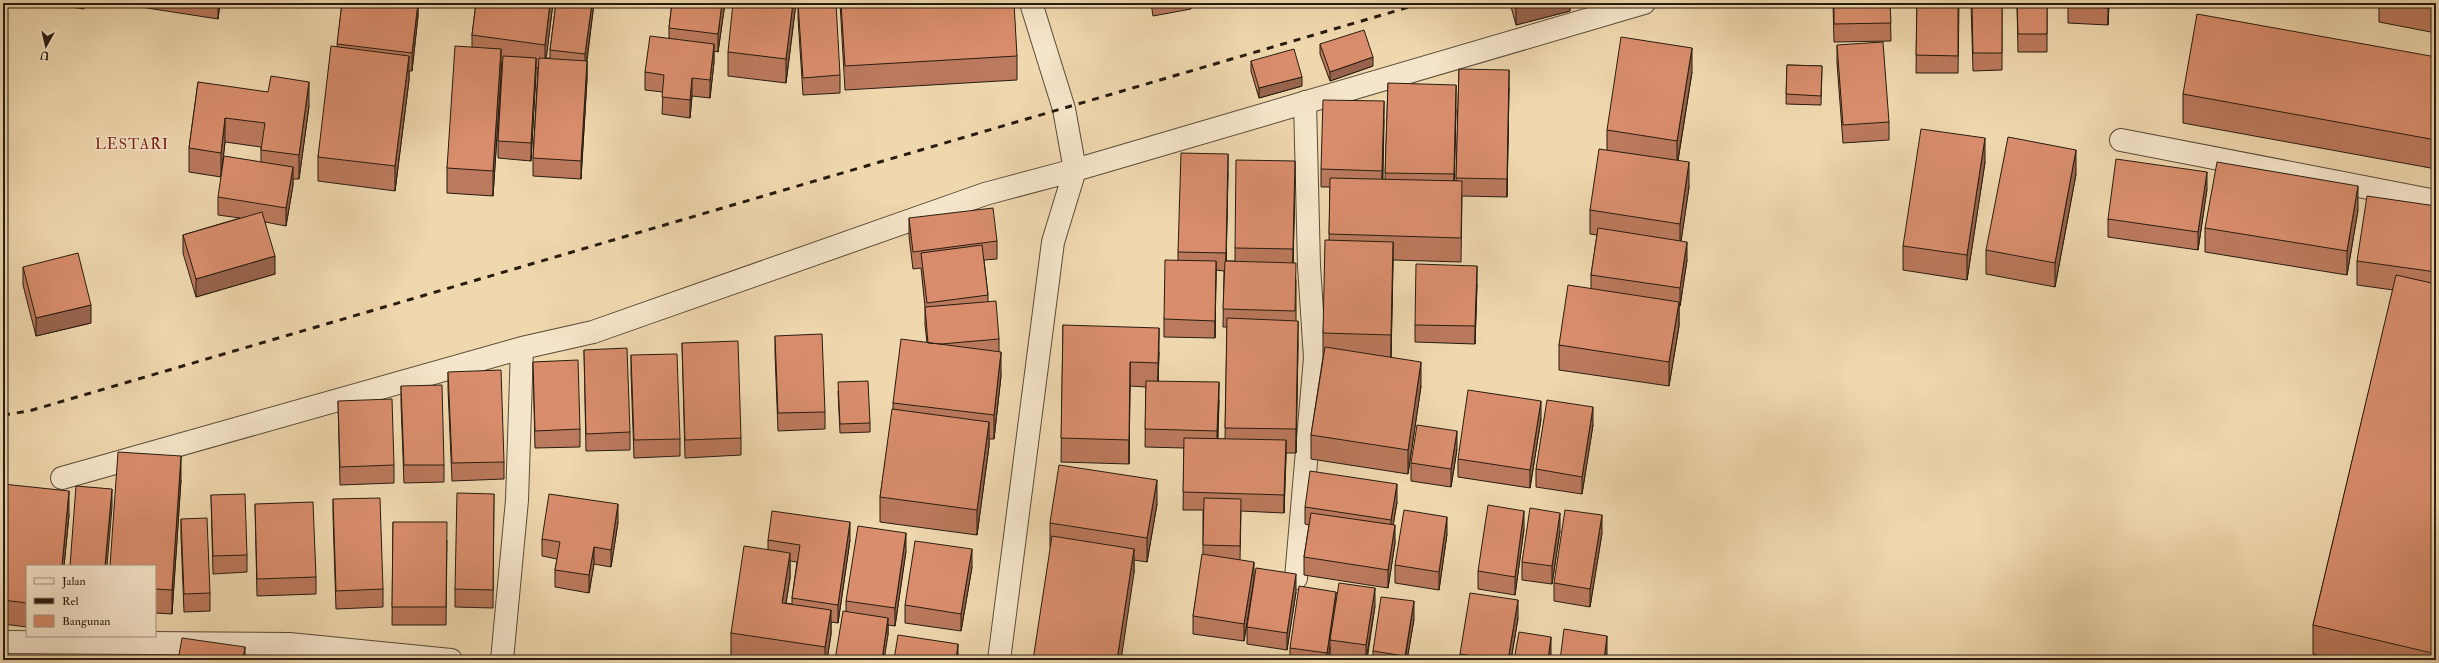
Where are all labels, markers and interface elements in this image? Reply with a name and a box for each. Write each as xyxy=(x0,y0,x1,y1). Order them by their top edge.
north arrow xyxy=(26,26,66,66)
text: U xyxy=(38,48,50,62)
district label: LESTARI xyxy=(95,135,169,154)
legend xyxy=(26,565,156,637)
text: Jalan xyxy=(61,574,86,589)
text: Rel xyxy=(62,594,79,609)
text: Bangunan xyxy=(62,614,111,629)

